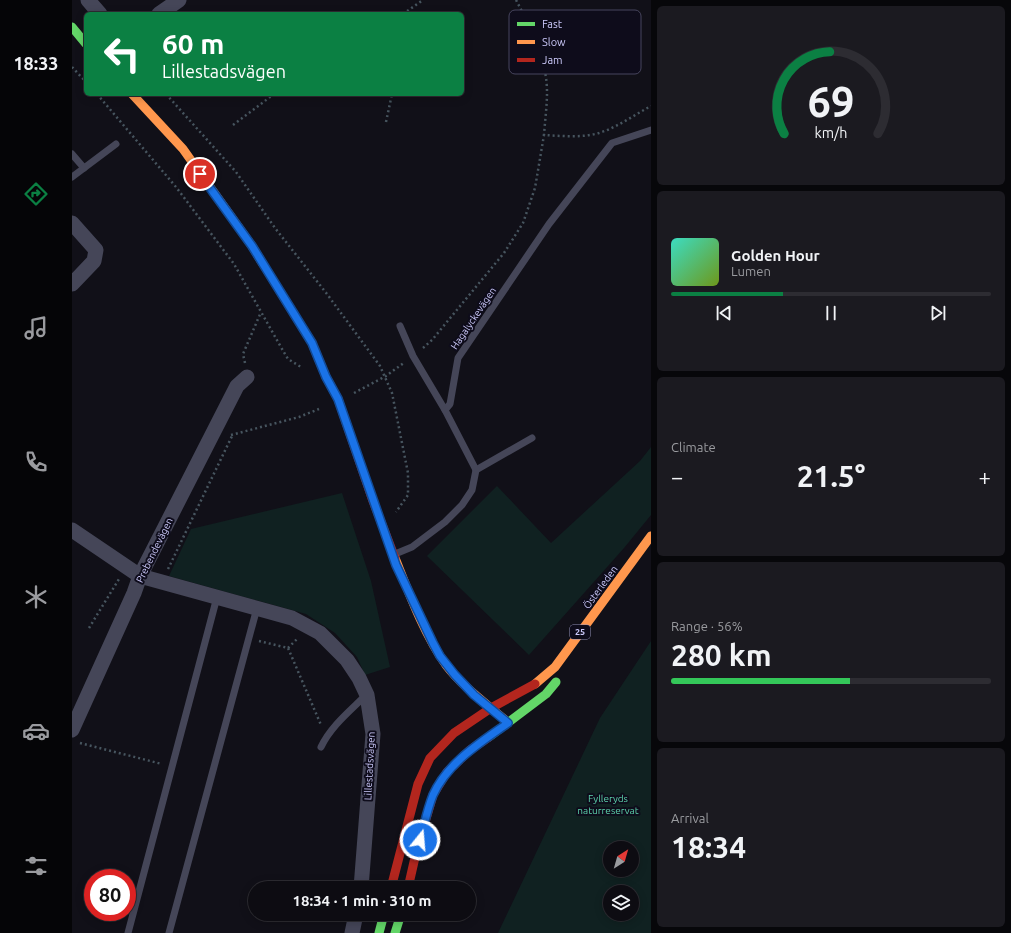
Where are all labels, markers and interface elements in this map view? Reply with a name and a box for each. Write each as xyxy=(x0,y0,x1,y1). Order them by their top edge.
legend xyxy=(509,10,641,74)
text: Fast xyxy=(542,18,563,30)
icon: left xyxy=(96,28,148,80)
text: 60 m xyxy=(162,28,224,59)
text: Slow xyxy=(542,36,566,48)
text: 18:33 xyxy=(13,53,59,73)
text: Jam xyxy=(542,54,563,66)
text: Lillestadsvägen xyxy=(162,61,286,81)
text: 69 xyxy=(808,78,854,125)
text: km/h xyxy=(815,124,847,140)
pin xyxy=(183,157,217,191)
icon: arrive xyxy=(189,163,211,185)
icon: directions xyxy=(22,180,50,208)
text: Golden Hour xyxy=(731,247,820,264)
text: Lumen xyxy=(731,264,771,278)
street label: Hagalyckevägen xyxy=(449,285,498,351)
icon: previous xyxy=(713,302,735,324)
icon: pause xyxy=(820,302,842,324)
icon: next xyxy=(927,302,949,324)
icon: music xyxy=(22,314,50,342)
text: Climate xyxy=(671,440,716,454)
icon: phone xyxy=(22,448,50,476)
text: 21.5° xyxy=(797,459,865,493)
text: − xyxy=(671,464,683,489)
text: + xyxy=(979,464,991,489)
street label: Prebendevägen xyxy=(134,516,175,584)
street label: Österleden xyxy=(581,564,620,611)
icon: climate xyxy=(22,583,50,611)
text: Range · 56% xyxy=(671,619,743,633)
road number: 25 xyxy=(570,625,590,639)
text: 280 km xyxy=(671,638,772,672)
icon: car xyxy=(22,717,50,745)
street label: Lillestadsvägen xyxy=(362,731,377,801)
park label: Fylleryds naturreservat xyxy=(577,793,639,816)
text: Arrival xyxy=(671,811,709,825)
position arrow xyxy=(399,819,441,861)
text: 18:34 xyxy=(671,830,746,864)
north arrow xyxy=(603,841,639,877)
map controls xyxy=(603,841,639,921)
icon: filters xyxy=(22,852,50,880)
speed limit sign: 80 xyxy=(84,869,136,921)
button: layers xyxy=(603,885,639,921)
text: 18:34 · 1 min · 310 m xyxy=(293,892,431,909)

